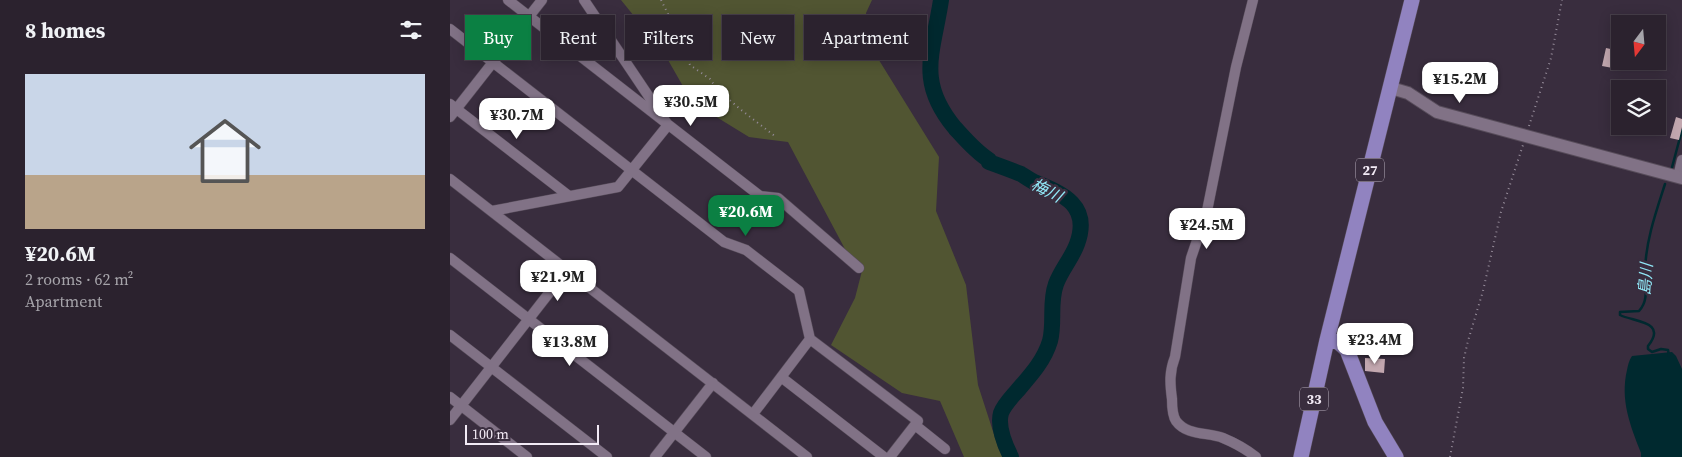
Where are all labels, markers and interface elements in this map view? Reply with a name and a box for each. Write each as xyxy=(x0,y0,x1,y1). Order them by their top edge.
chip: Buy xyxy=(465,15,531,60)
chip: Rent xyxy=(541,15,615,60)
chip: Filters xyxy=(625,15,712,60)
chip: New xyxy=(722,15,794,60)
chip: Apartment xyxy=(804,15,927,60)
north arrow xyxy=(1611,15,1666,70)
map controls xyxy=(1611,15,1666,135)
text: 8 homes xyxy=(25,16,105,45)
icon: filters xyxy=(397,16,425,44)
pin: ¥15.2M xyxy=(1419,62,1501,104)
text: ¥15.2M xyxy=(1433,67,1487,89)
button: layers xyxy=(1611,80,1666,135)
pin: ¥30.5M xyxy=(650,84,732,127)
text: ¥30.5M xyxy=(664,90,718,112)
pin: ¥30.7M xyxy=(476,98,558,140)
text: ¥30.7M xyxy=(490,103,544,125)
icon: home xyxy=(180,106,270,196)
road number: 27 xyxy=(1356,158,1384,182)
water label: 梅川 xyxy=(1028,173,1068,208)
pin: ¥20.6M xyxy=(705,194,787,237)
text: ¥20.6M xyxy=(719,200,773,222)
pin: ¥24.5M xyxy=(1166,208,1248,250)
text: ¥24.5M xyxy=(1180,213,1234,235)
text: ¥20.6M xyxy=(25,239,96,268)
pin: ¥21.9M xyxy=(517,260,599,302)
water label: 島川 xyxy=(1633,260,1657,296)
text: ¥21.9M xyxy=(531,265,585,287)
text: 2 rooms · 62 m² xyxy=(25,268,133,290)
text: Apartment xyxy=(25,290,102,312)
pin: ¥23.4M xyxy=(1334,322,1416,365)
pin: ¥13.8M xyxy=(529,324,611,367)
text: ¥23.4M xyxy=(1348,328,1402,350)
text: ¥13.8M xyxy=(543,330,597,352)
road number: 33 xyxy=(1300,388,1328,410)
scale bar xyxy=(465,422,599,445)
text: 100 m xyxy=(472,424,509,444)

